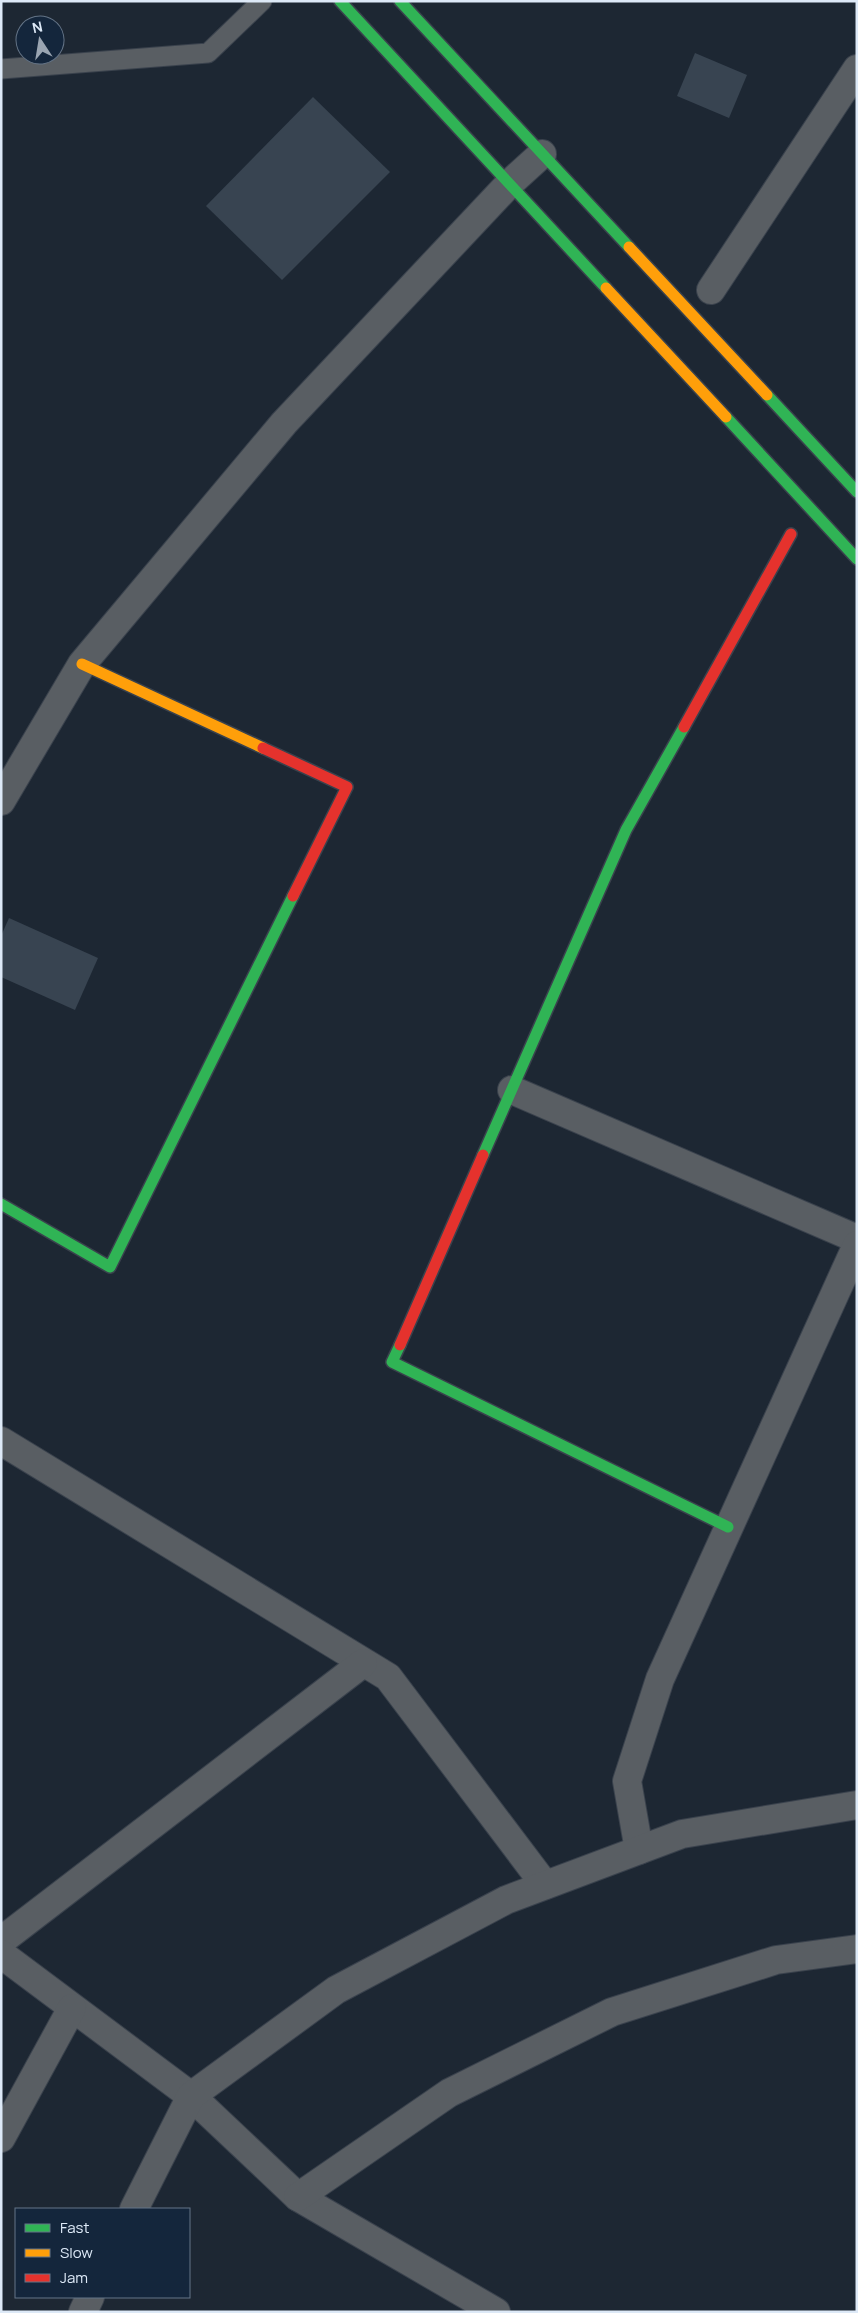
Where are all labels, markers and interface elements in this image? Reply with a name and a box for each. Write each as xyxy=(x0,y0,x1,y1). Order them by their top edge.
north arrow xyxy=(15,15,65,65)
text: N xyxy=(30,16,44,37)
legend xyxy=(15,2208,190,2298)
text: Fast xyxy=(60,2217,89,2238)
text: Slow xyxy=(60,2242,93,2263)
text: Jam xyxy=(60,2267,88,2288)

